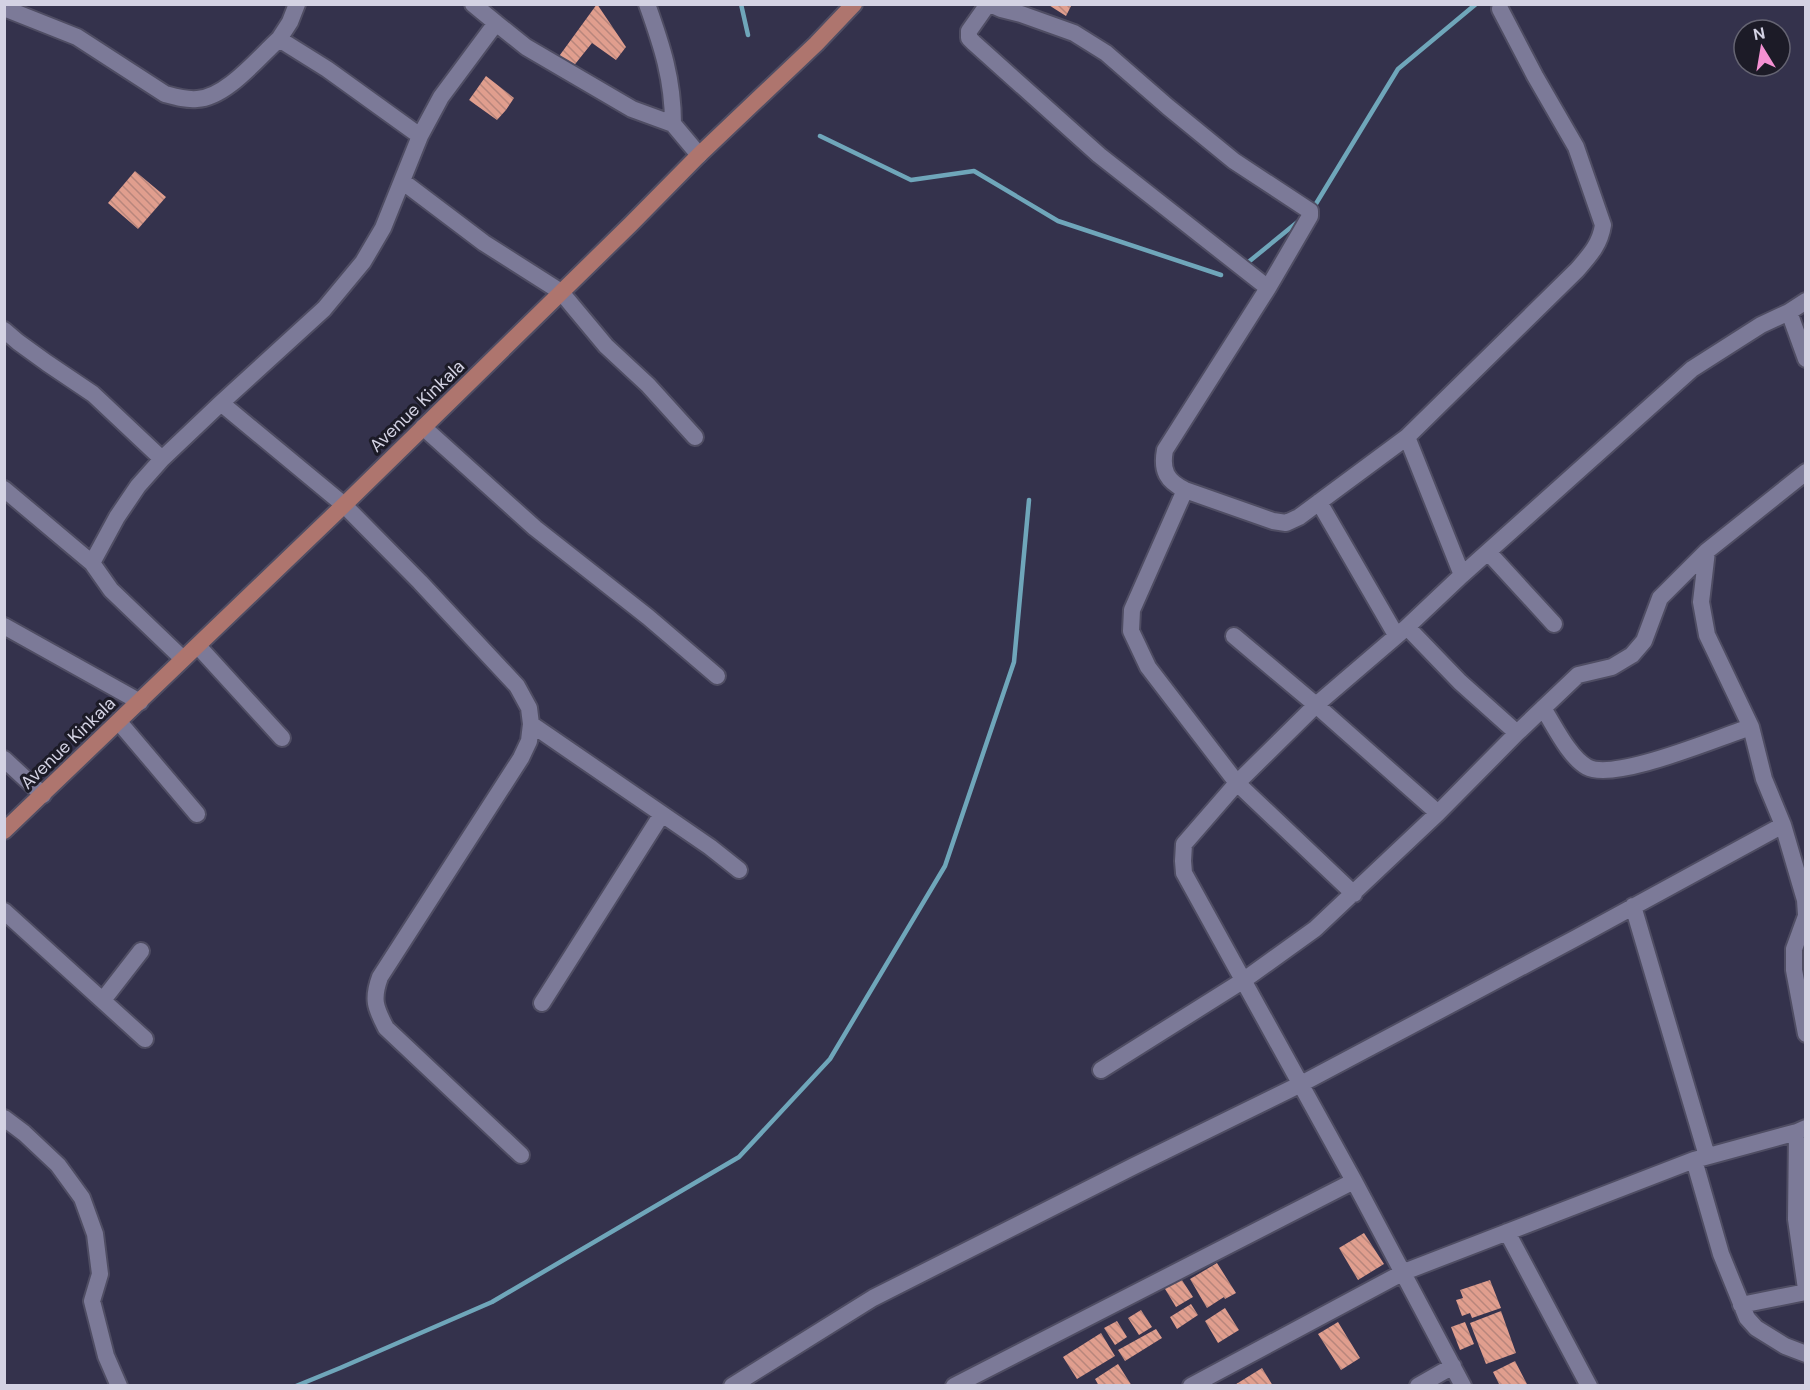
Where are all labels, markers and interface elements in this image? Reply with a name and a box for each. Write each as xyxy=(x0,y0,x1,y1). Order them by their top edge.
north arrow xyxy=(1732,18,1792,78)
text: N xyxy=(1752,22,1767,45)
street label: Avenue Kinkala xyxy=(364,354,470,458)
street label: Avenue Kinkala xyxy=(15,691,121,795)

